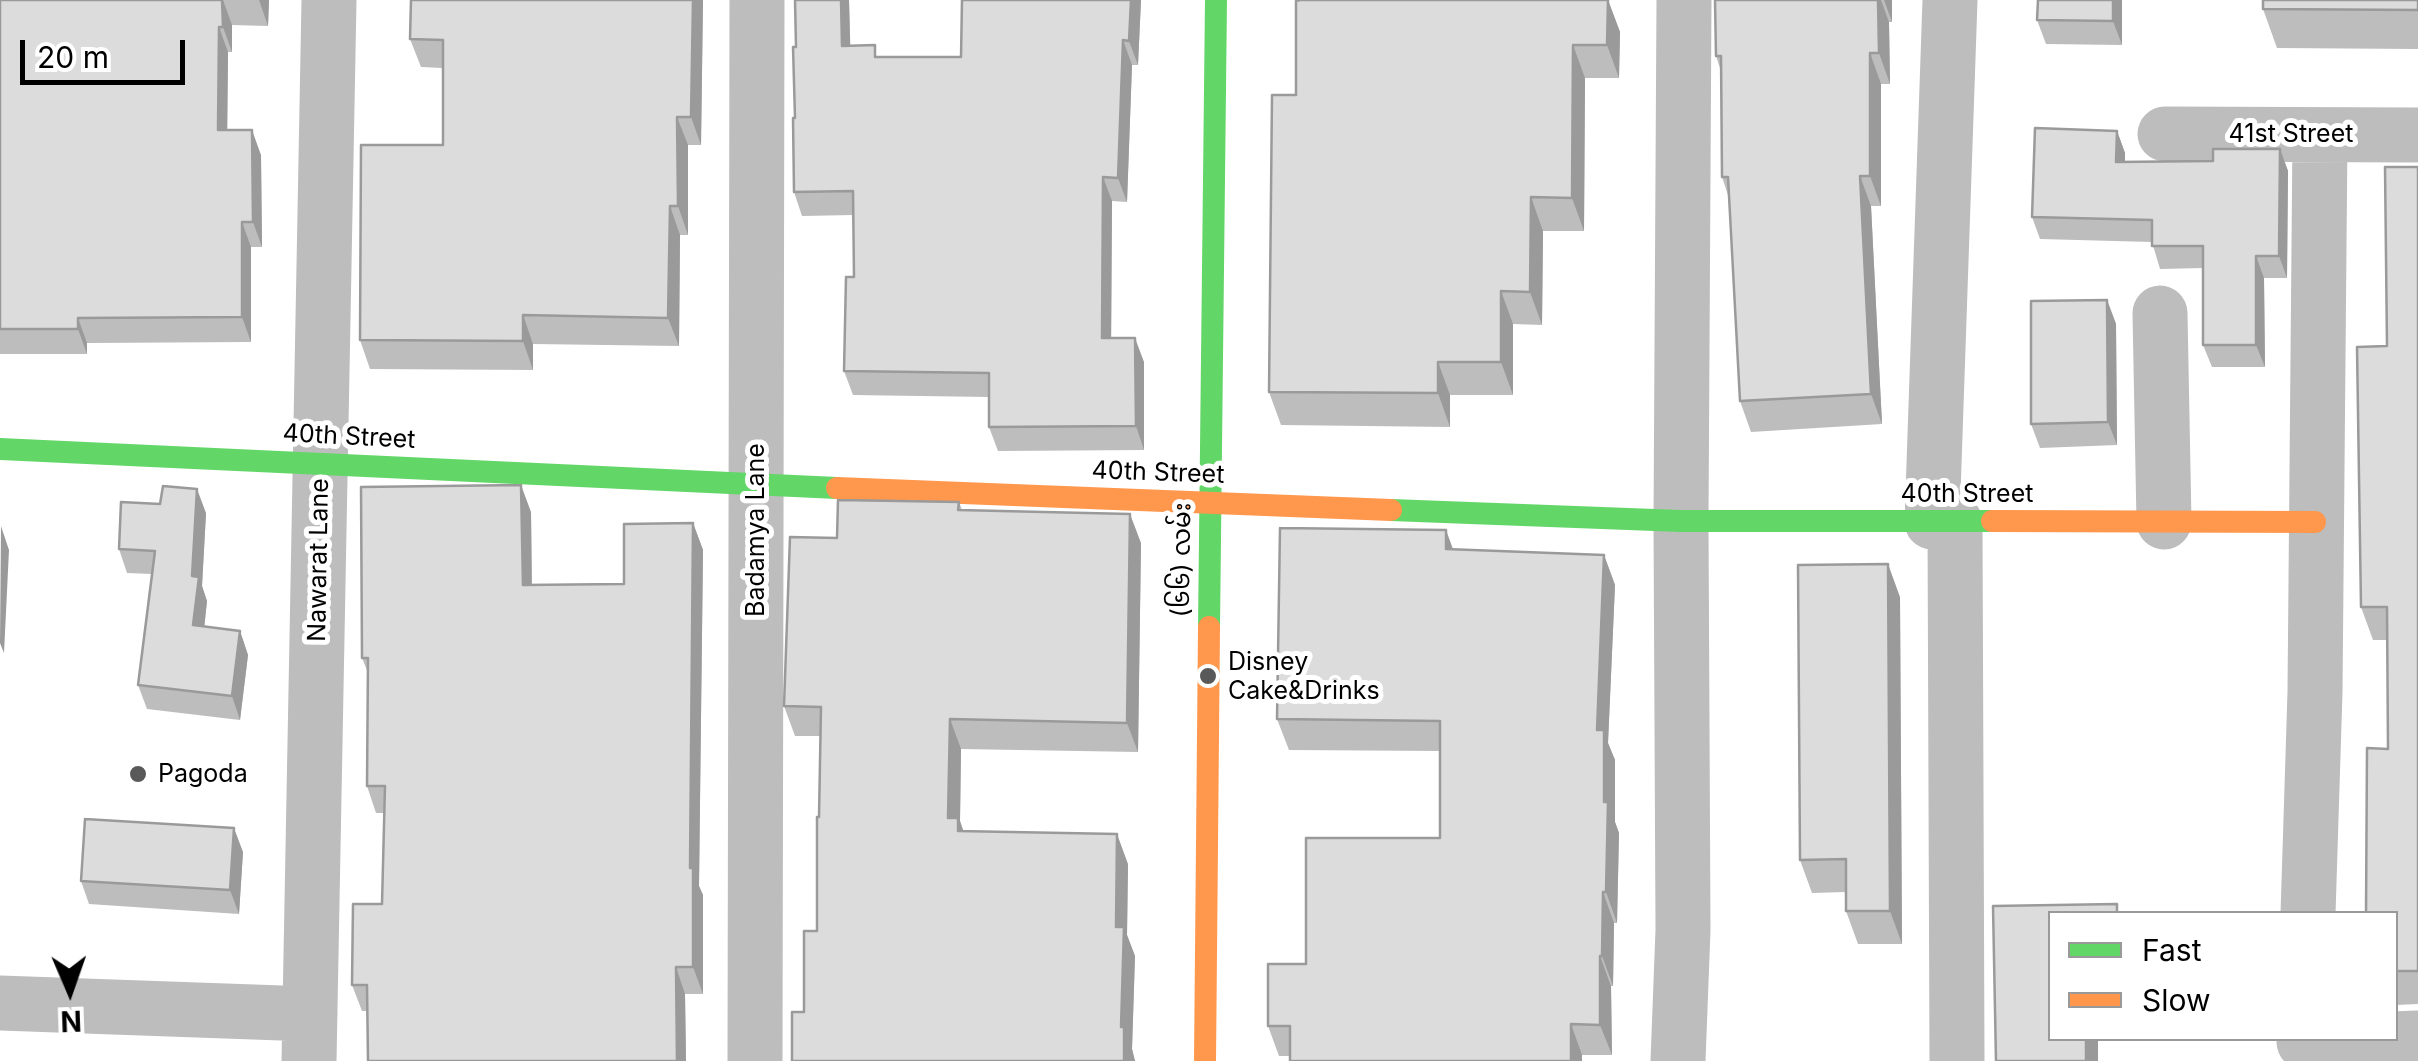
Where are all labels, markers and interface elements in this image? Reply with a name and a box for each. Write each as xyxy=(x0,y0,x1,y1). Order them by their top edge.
scale bar xyxy=(25,20,190,82)
text: 20 m xyxy=(37,39,109,75)
street label: 41st Street xyxy=(2229,119,2353,149)
street label: 40th Street xyxy=(282,419,416,455)
street label: Badamya Lane xyxy=(741,443,771,617)
street label: 40th Street xyxy=(1091,456,1225,490)
street label: Nawarat Lane xyxy=(303,478,335,642)
street label: 40th Street xyxy=(1901,479,2033,509)
street label: (၆၆) လမ်း xyxy=(1166,502,1198,618)
place label: Disney Cake&Drinks xyxy=(1228,647,1380,706)
marker: Disney Cake&Drinks xyxy=(1197,665,1219,687)
place label: Pagoda xyxy=(158,759,248,789)
marker: Pagoda xyxy=(127,763,149,785)
legend xyxy=(2048,911,2398,1041)
text: Fast xyxy=(2142,932,2201,968)
north arrow xyxy=(20,941,120,1041)
text: Slow xyxy=(2142,982,2211,1018)
text: N xyxy=(60,1004,82,1038)

